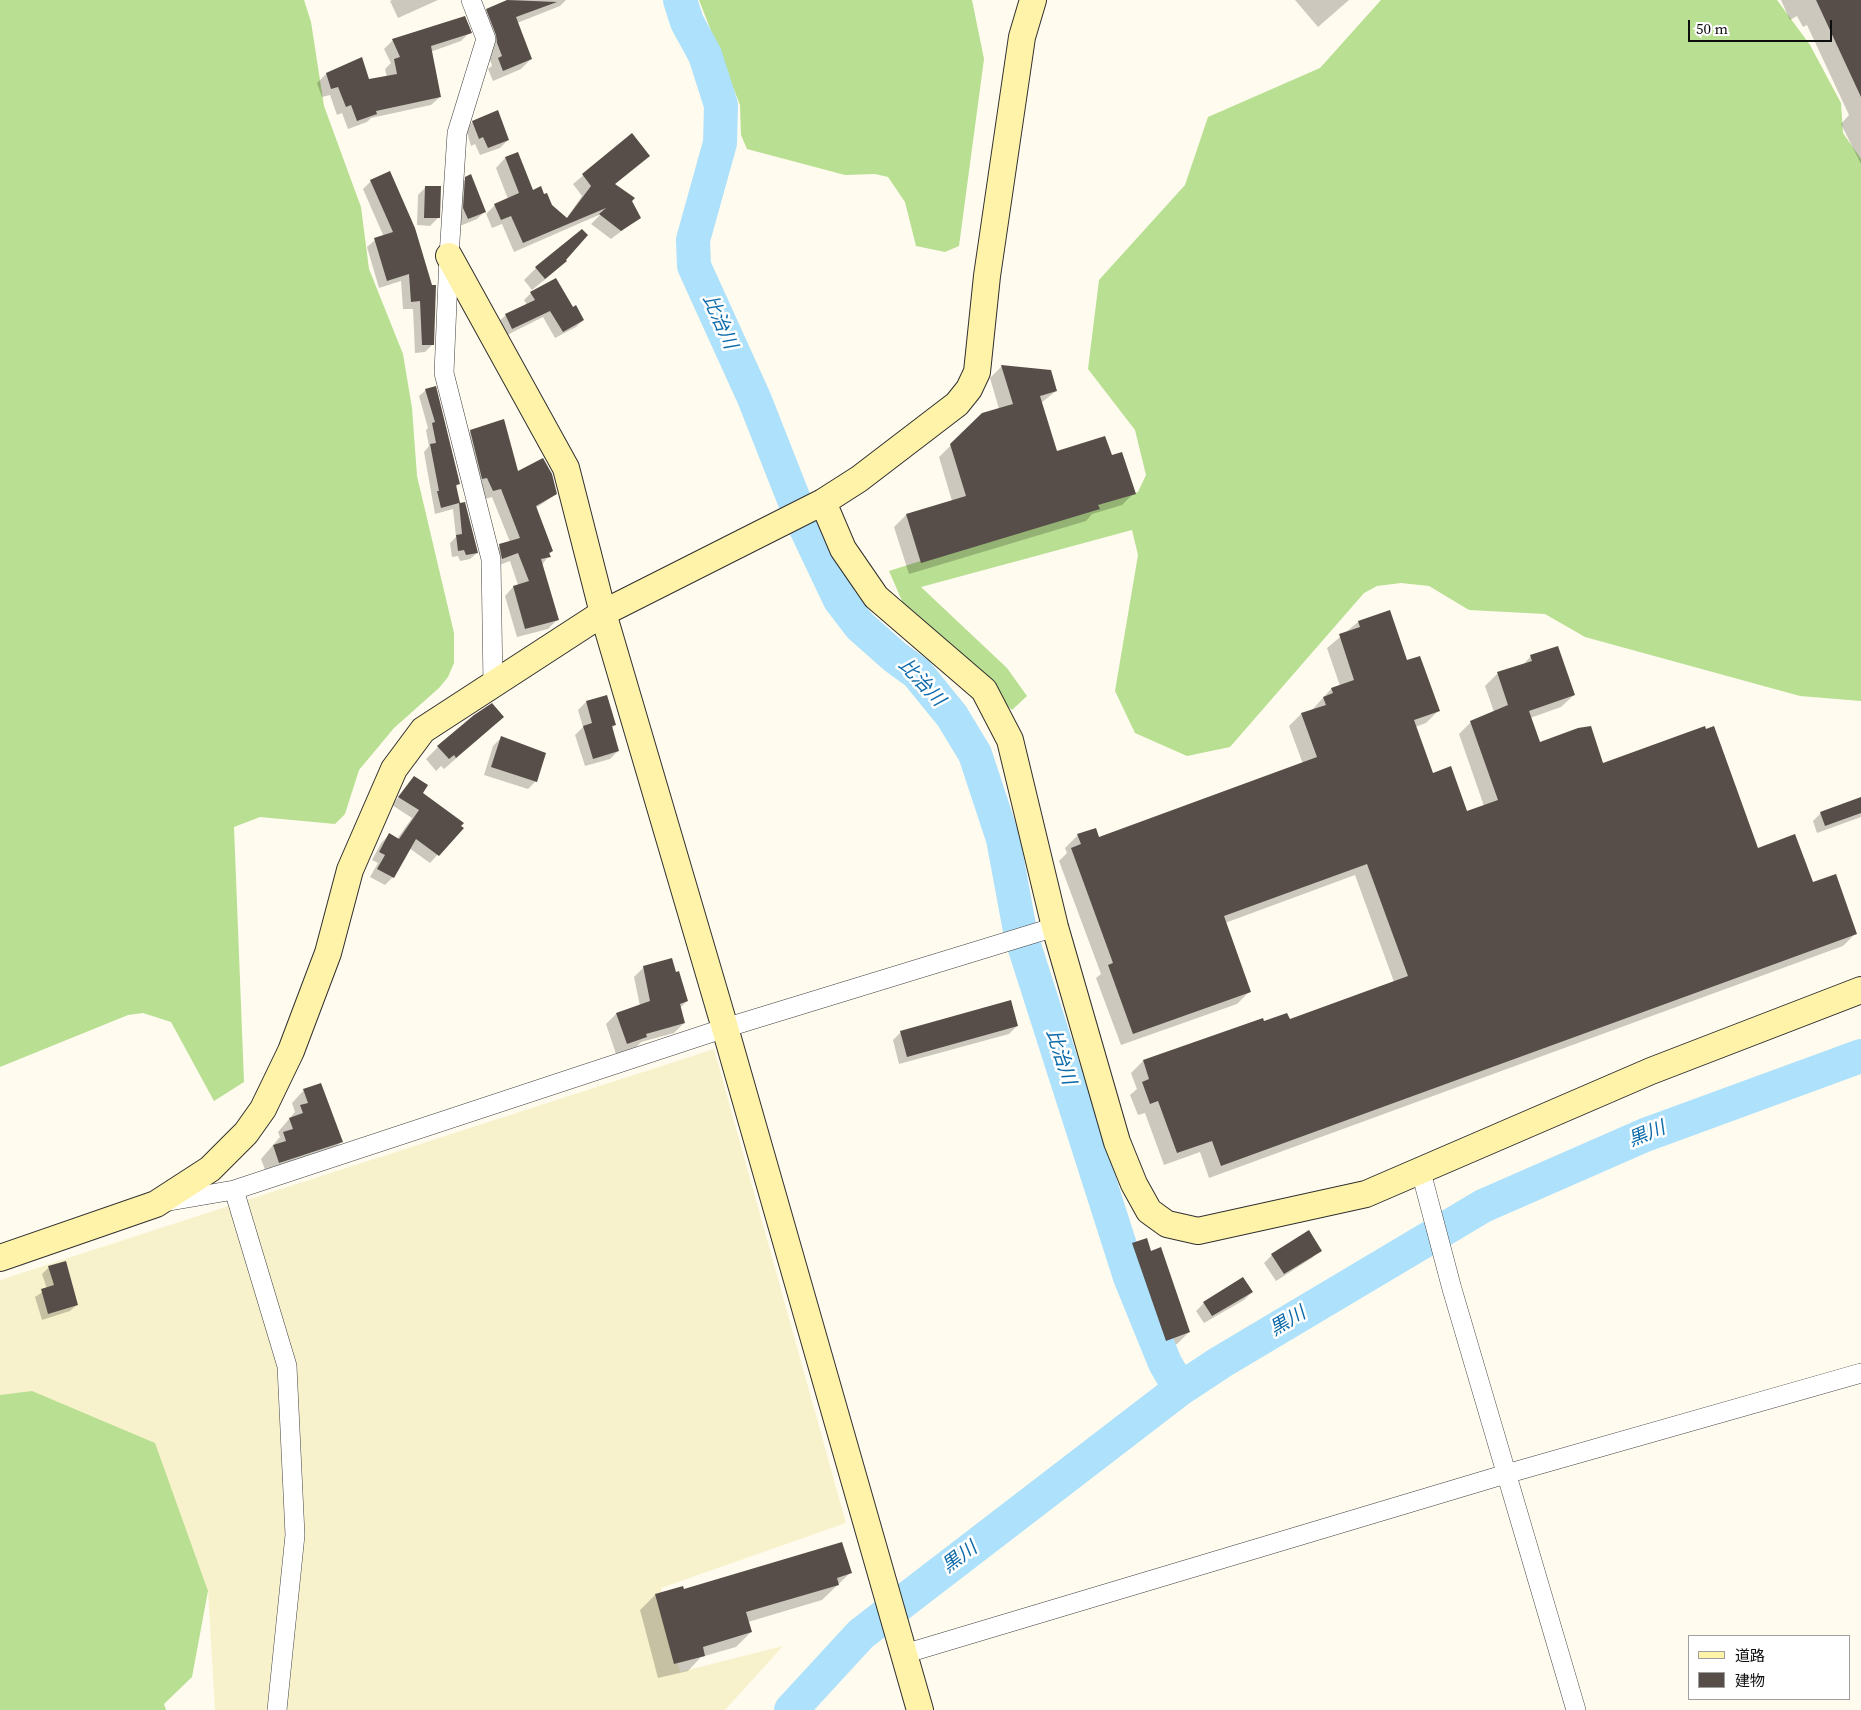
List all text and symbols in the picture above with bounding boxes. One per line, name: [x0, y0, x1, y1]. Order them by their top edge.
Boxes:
scale bar: [1691, 10, 1835, 42]
text: 50 m: [1696, 18, 1728, 39]
water label: 比治川: [697, 291, 741, 353]
water label: 比治川: [893, 654, 949, 712]
water label: 比治川: [1040, 1026, 1080, 1088]
water label: 黒川: [1625, 1117, 1669, 1153]
water label: 黒川: [1266, 1302, 1310, 1342]
water label: 黒川: [938, 1537, 982, 1579]
legend: [1688, 1635, 1851, 1700]
text: 道路: [1735, 1645, 1765, 1666]
text: 建物: [1735, 1670, 1765, 1691]

